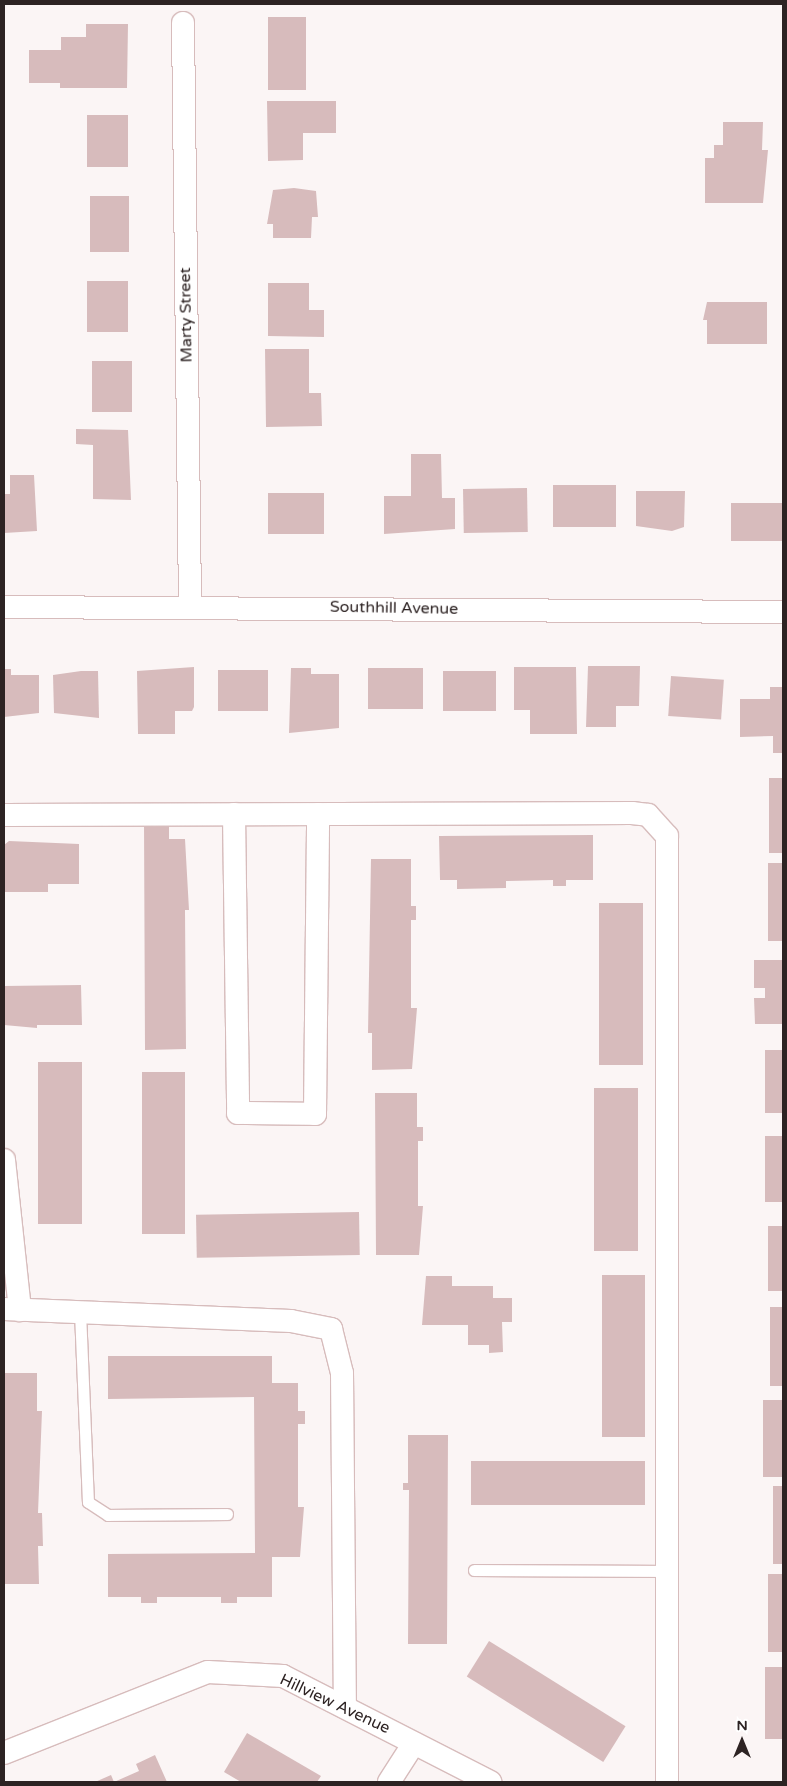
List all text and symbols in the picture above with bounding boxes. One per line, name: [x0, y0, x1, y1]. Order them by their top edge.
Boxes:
street label: Marty Street: [176, 267, 196, 363]
street label: Southhill Avenue: [330, 597, 458, 619]
street label: Hillview Avenue: [277, 1670, 393, 1738]
north arrow: [717, 1716, 767, 1766]
text: N: [736, 1717, 748, 1734]

